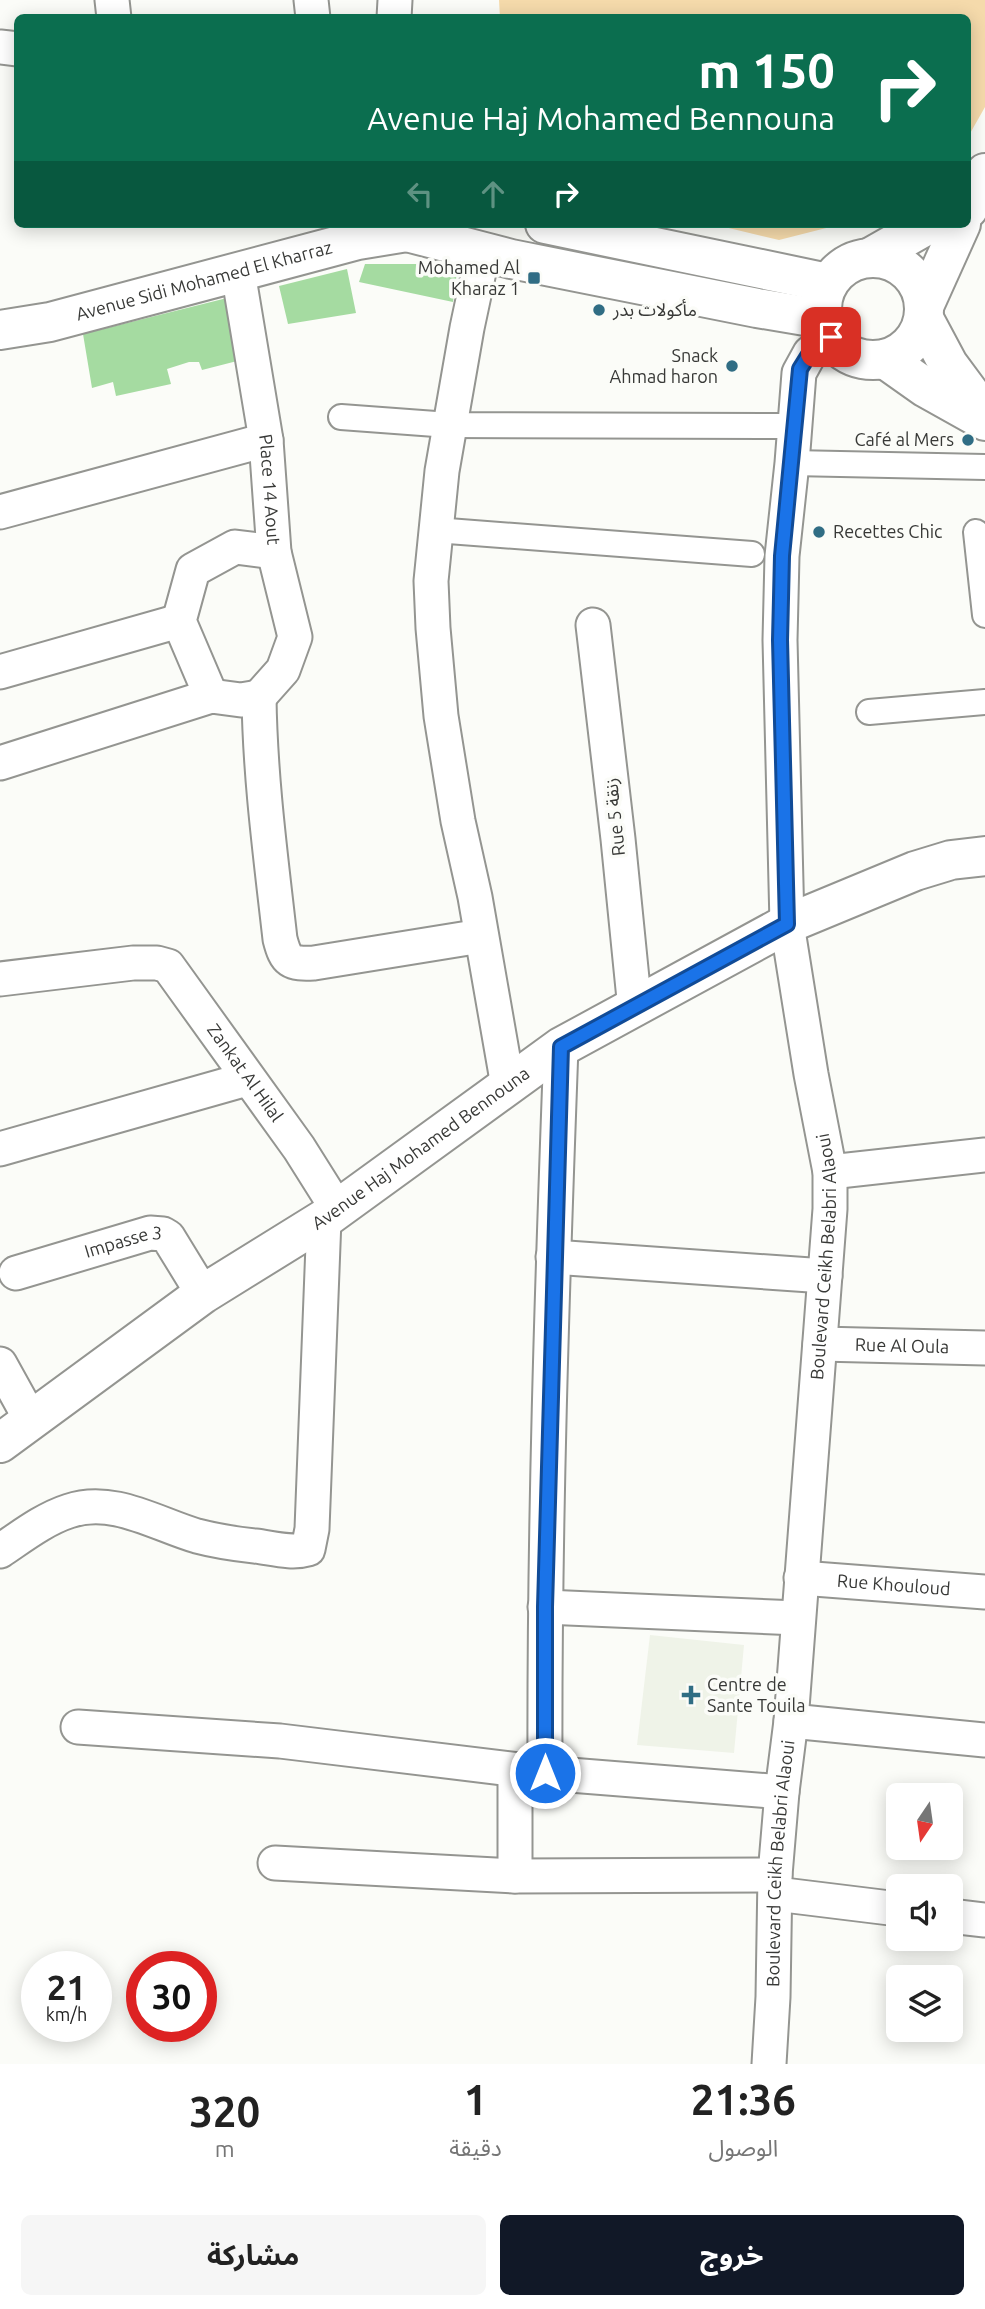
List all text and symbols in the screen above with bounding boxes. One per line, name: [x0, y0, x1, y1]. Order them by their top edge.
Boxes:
text: 150 m: [698, 42, 835, 97]
icon: right: [859, 42, 950, 133]
text: Avenue Haj Mohamed Bennouna: [367, 100, 835, 136]
icon: left: [401, 175, 439, 213]
icon: ahead: [474, 175, 512, 213]
icon: right: [547, 175, 585, 213]
street label: Avenue Sidi Mohamed El Kharraz: [74, 236, 334, 324]
place label: Mohamed Al Kharaz 1: [418, 257, 520, 298]
marker: Mohamed Al Kharaz 1: [526, 270, 542, 286]
place label: مأكولات بدر: [612, 299, 697, 321]
marker: مأكولات بدر: [591, 302, 607, 318]
pin: [801, 307, 861, 367]
icon: arrive: [812, 318, 850, 356]
place label: Snack Ahmad haron: [609, 345, 718, 386]
marker: Snack Ahmad haron: [724, 358, 740, 374]
place label: Café al Mers: [854, 429, 954, 449]
street label: Place 14 Aout: [256, 432, 284, 546]
marker: Café al Mers: [960, 432, 976, 448]
place label: Recettes Chic: [833, 521, 942, 541]
marker: Recettes Chic: [811, 524, 827, 540]
street label: Rue 5 زنقة: [600, 777, 630, 857]
street label: Zankat Al Hilal: [204, 1020, 288, 1125]
street label: Avenue Haj Mohamed Bennouna: [308, 1062, 533, 1233]
street label: Boulevard Ceikh Belabri Alaoui: [806, 1132, 839, 1380]
street label: Impasse 3: [82, 1222, 163, 1261]
street label: Rue Al Oula: [855, 1334, 949, 1356]
street label: Rue Khouloud: [836, 1570, 951, 1598]
place label: Centre de Sante Touila: [707, 1674, 805, 1715]
marker: Centre de Sante Touila: [681, 1685, 701, 1705]
position arrow: [508, 1736, 582, 1810]
street label: Boulevard Ceikh Belabri Alaoui: [762, 1739, 798, 1987]
north arrow: [886, 1783, 962, 1860]
map controls: [886, 1783, 963, 2042]
button: sound: [886, 1874, 963, 1951]
speed limit sign: 30: [126, 1951, 217, 2042]
button: layers: [886, 1965, 963, 2042]
text: 21: [47, 1967, 86, 2007]
text: km/h: [46, 2004, 87, 2024]
text: 1: [464, 2076, 487, 2123]
text: 21:36: [691, 2076, 796, 2123]
text: 320: [189, 2088, 260, 2135]
text: دقيقة: [449, 2135, 502, 2160]
text: الوصول: [708, 2135, 778, 2160]
text: m: [215, 2136, 235, 2161]
button: مشاركة: [21, 2215, 486, 2295]
button: خروج: [500, 2215, 964, 2295]

